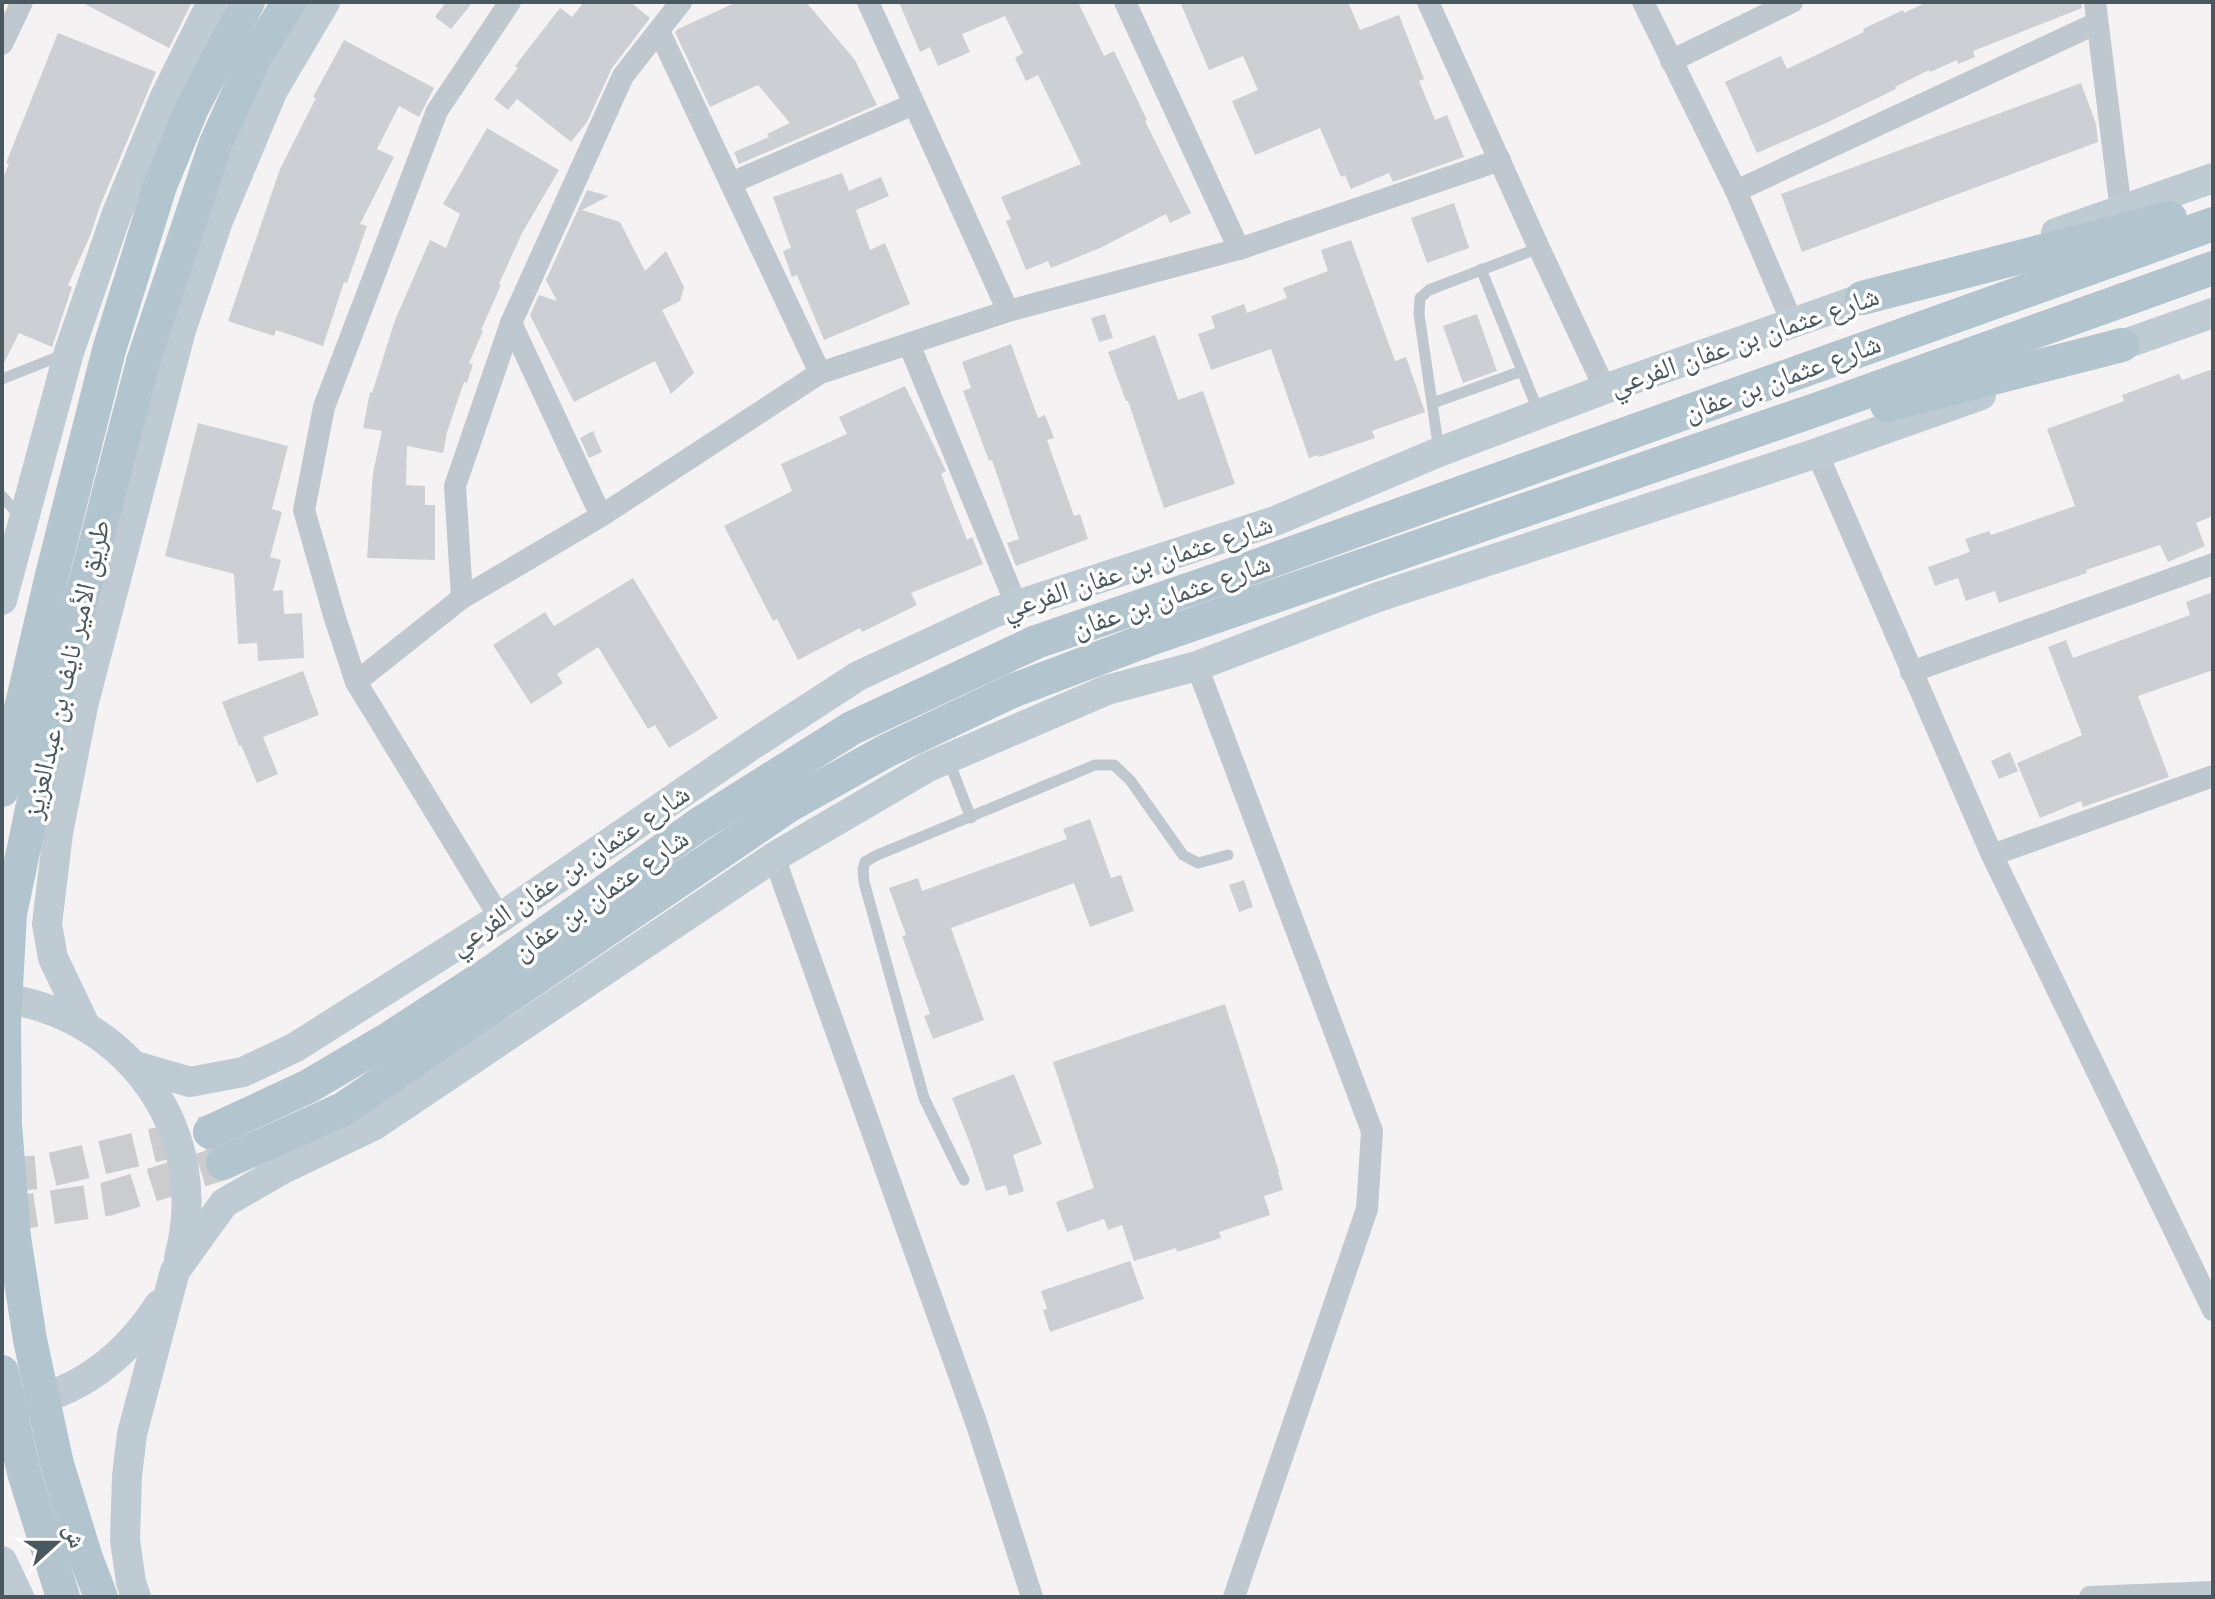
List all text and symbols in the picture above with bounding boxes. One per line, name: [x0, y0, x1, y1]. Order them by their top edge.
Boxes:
street label: شارع عثمان بن عفان الفرعي: [1605, 278, 1883, 402]
street label: شارع عثمان بن عفان: [1679, 326, 1885, 428]
street label: شارع عثمان بن عفان الفرعي: [997, 506, 1277, 626]
street label: طريق الأمير نايف بن عبدالعزيز: [16, 516, 118, 823]
street label: شارع عثمان بن عفان: [1068, 545, 1274, 645]
street label: شارع عثمان بن عفان الفرعي: [442, 776, 696, 962]
street label: شارع عثمان بن عفان: [505, 821, 695, 967]
north arrow: [16, 1503, 96, 1583]
text: ش: [57, 1520, 91, 1552]

